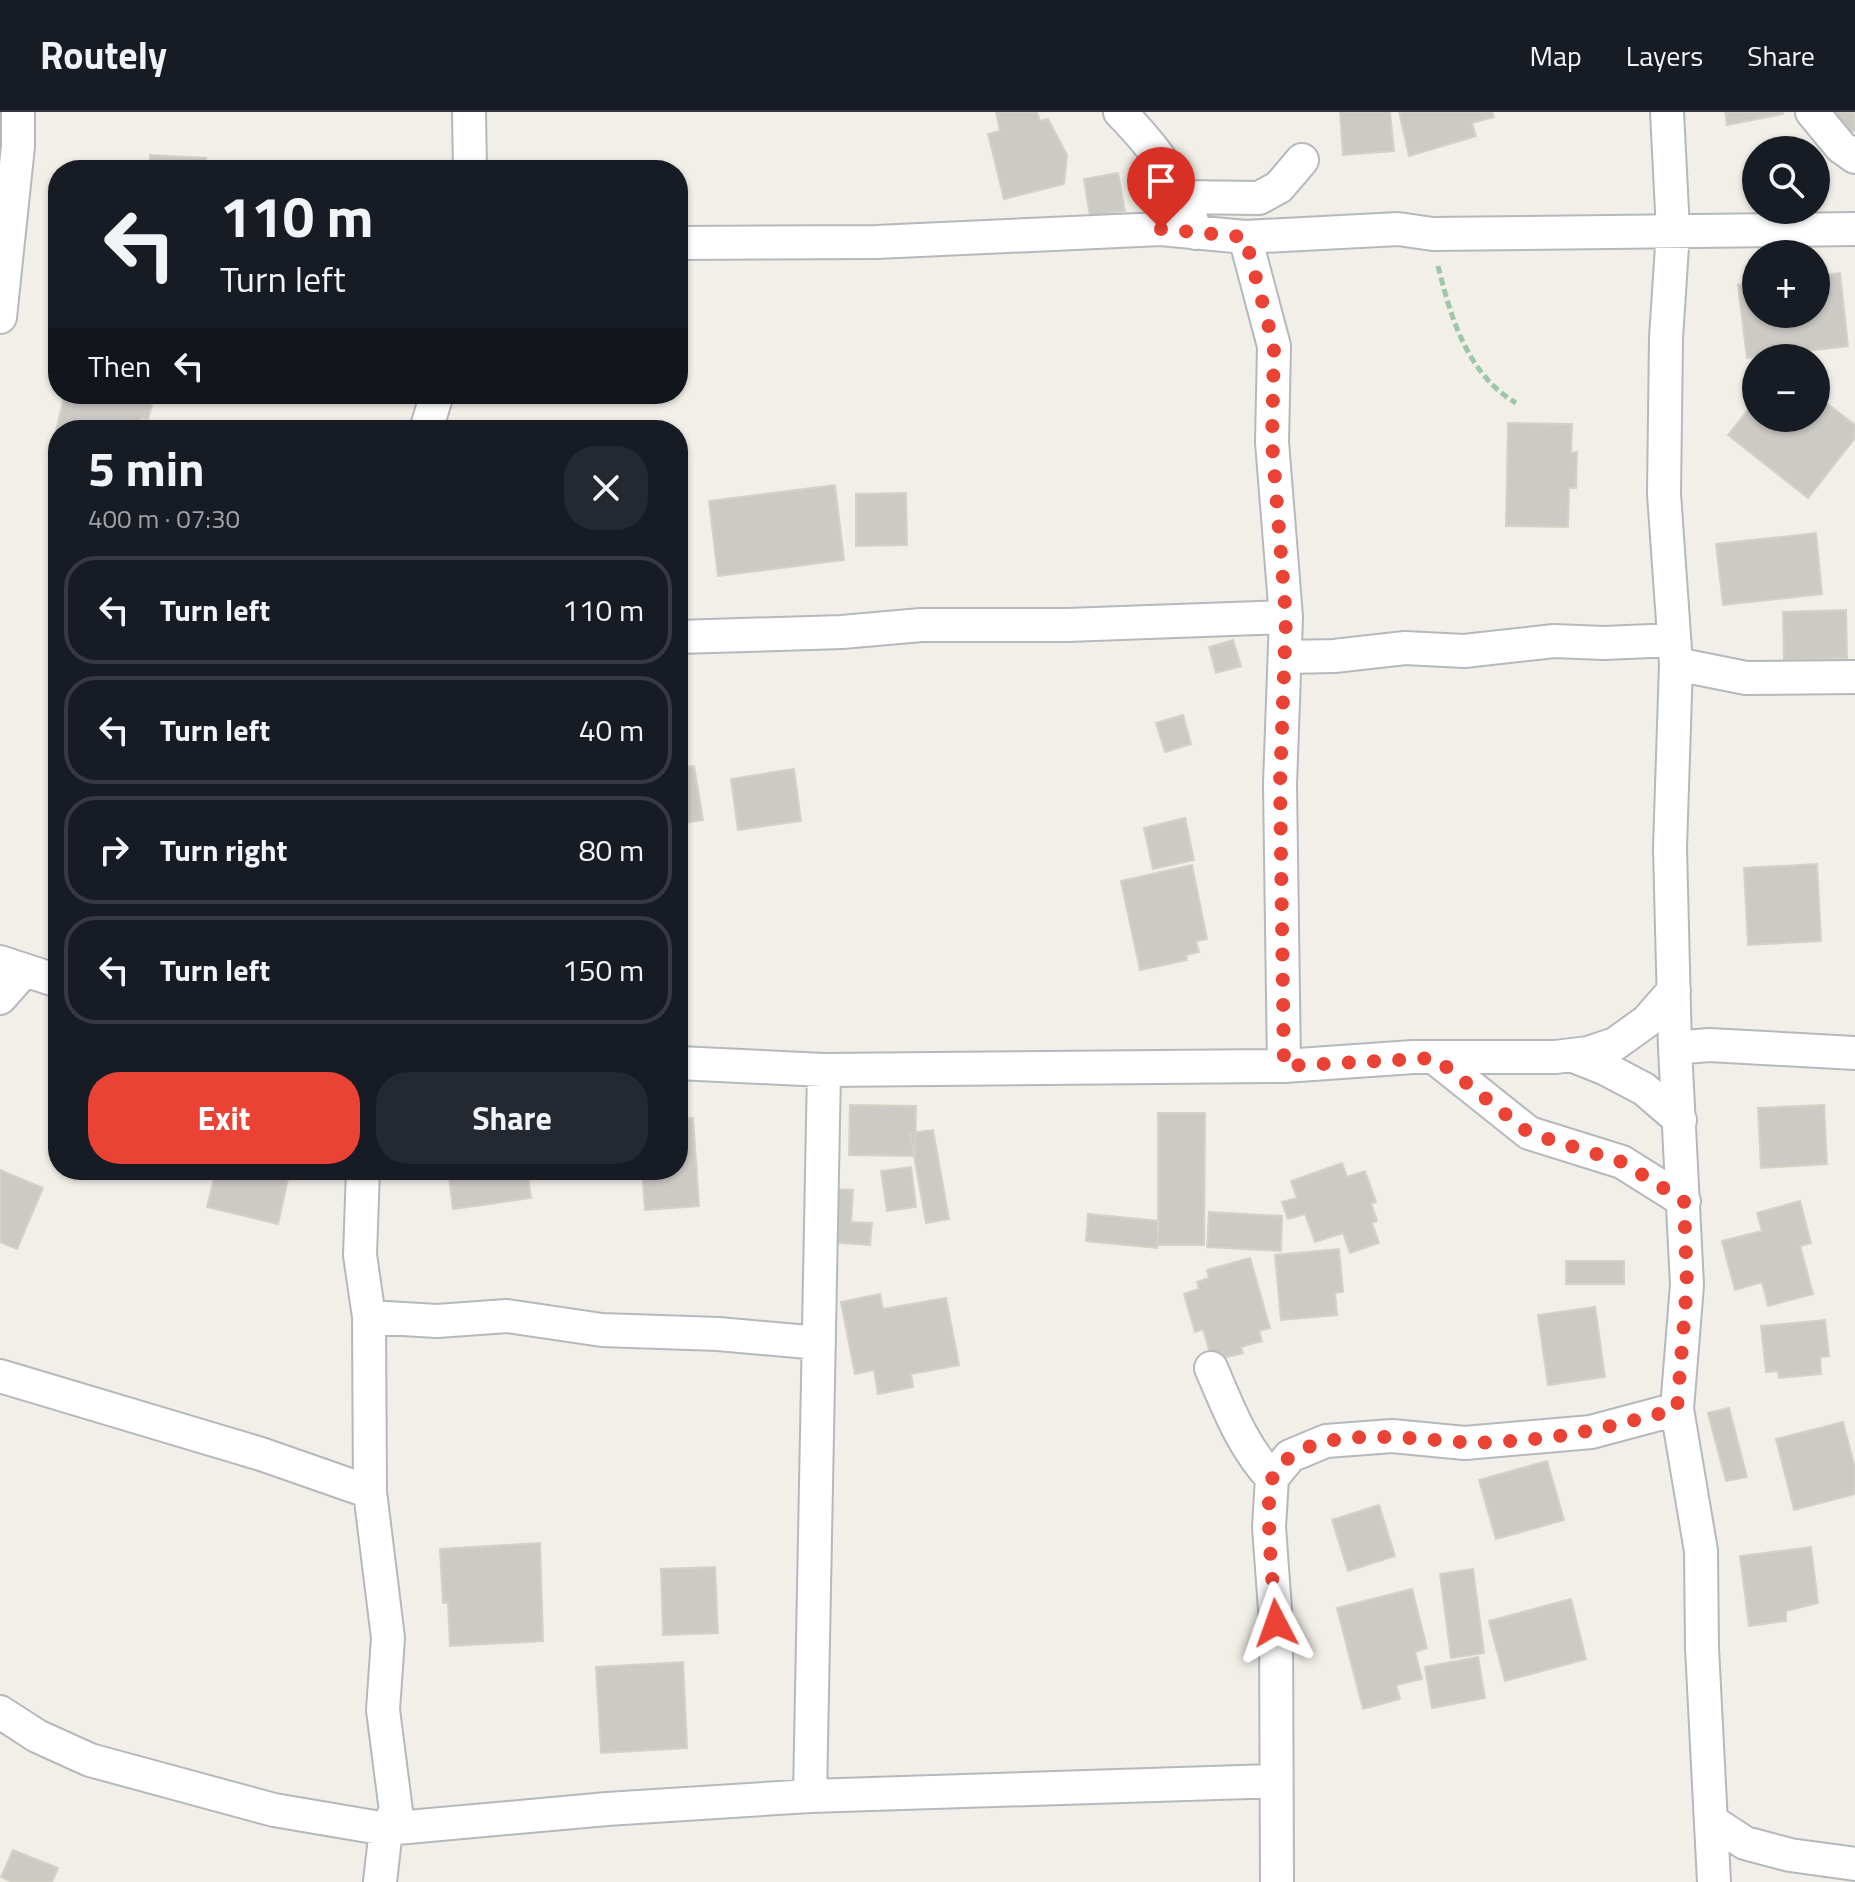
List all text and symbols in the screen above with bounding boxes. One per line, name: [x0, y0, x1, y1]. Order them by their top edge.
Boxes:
text: Routely: [40, 26, 167, 84]
text: Map: [1529, 34, 1582, 77]
text: Layers: [1626, 34, 1703, 77]
text: Share: [1747, 34, 1815, 77]
map controls: [1742, 136, 1830, 432]
button: search: [1742, 136, 1830, 224]
pin: [1127, 147, 1195, 229]
icon: arrive: [1139, 159, 1183, 203]
text: 110 m: [220, 174, 373, 259]
icon: left: [88, 192, 192, 296]
button: +: [1742, 240, 1830, 328]
text: Turn left: [220, 251, 346, 306]
text: Then: [88, 343, 151, 389]
icon: left: [167, 344, 211, 388]
button: −: [1742, 344, 1830, 432]
text: 5 min: [88, 432, 205, 505]
button: close: [564, 446, 648, 530]
text: 400 m · 07:30: [88, 499, 240, 538]
text: Turn left: [160, 587, 270, 633]
text: 110 m: [562, 587, 644, 633]
icon: left: [92, 588, 136, 632]
text: Turn left: [160, 707, 270, 753]
text: 40 m: [579, 707, 644, 753]
icon: left: [92, 708, 136, 752]
text: Turn right: [160, 827, 288, 873]
text: 80 m: [579, 827, 644, 873]
icon: right: [92, 828, 136, 872]
text: Turn left: [160, 947, 270, 993]
text: 150 m: [562, 947, 644, 993]
icon: left: [92, 948, 136, 992]
button: Exit: [88, 1072, 360, 1164]
button: Share: [376, 1072, 648, 1164]
position arrow: [1234, 1581, 1318, 1665]

